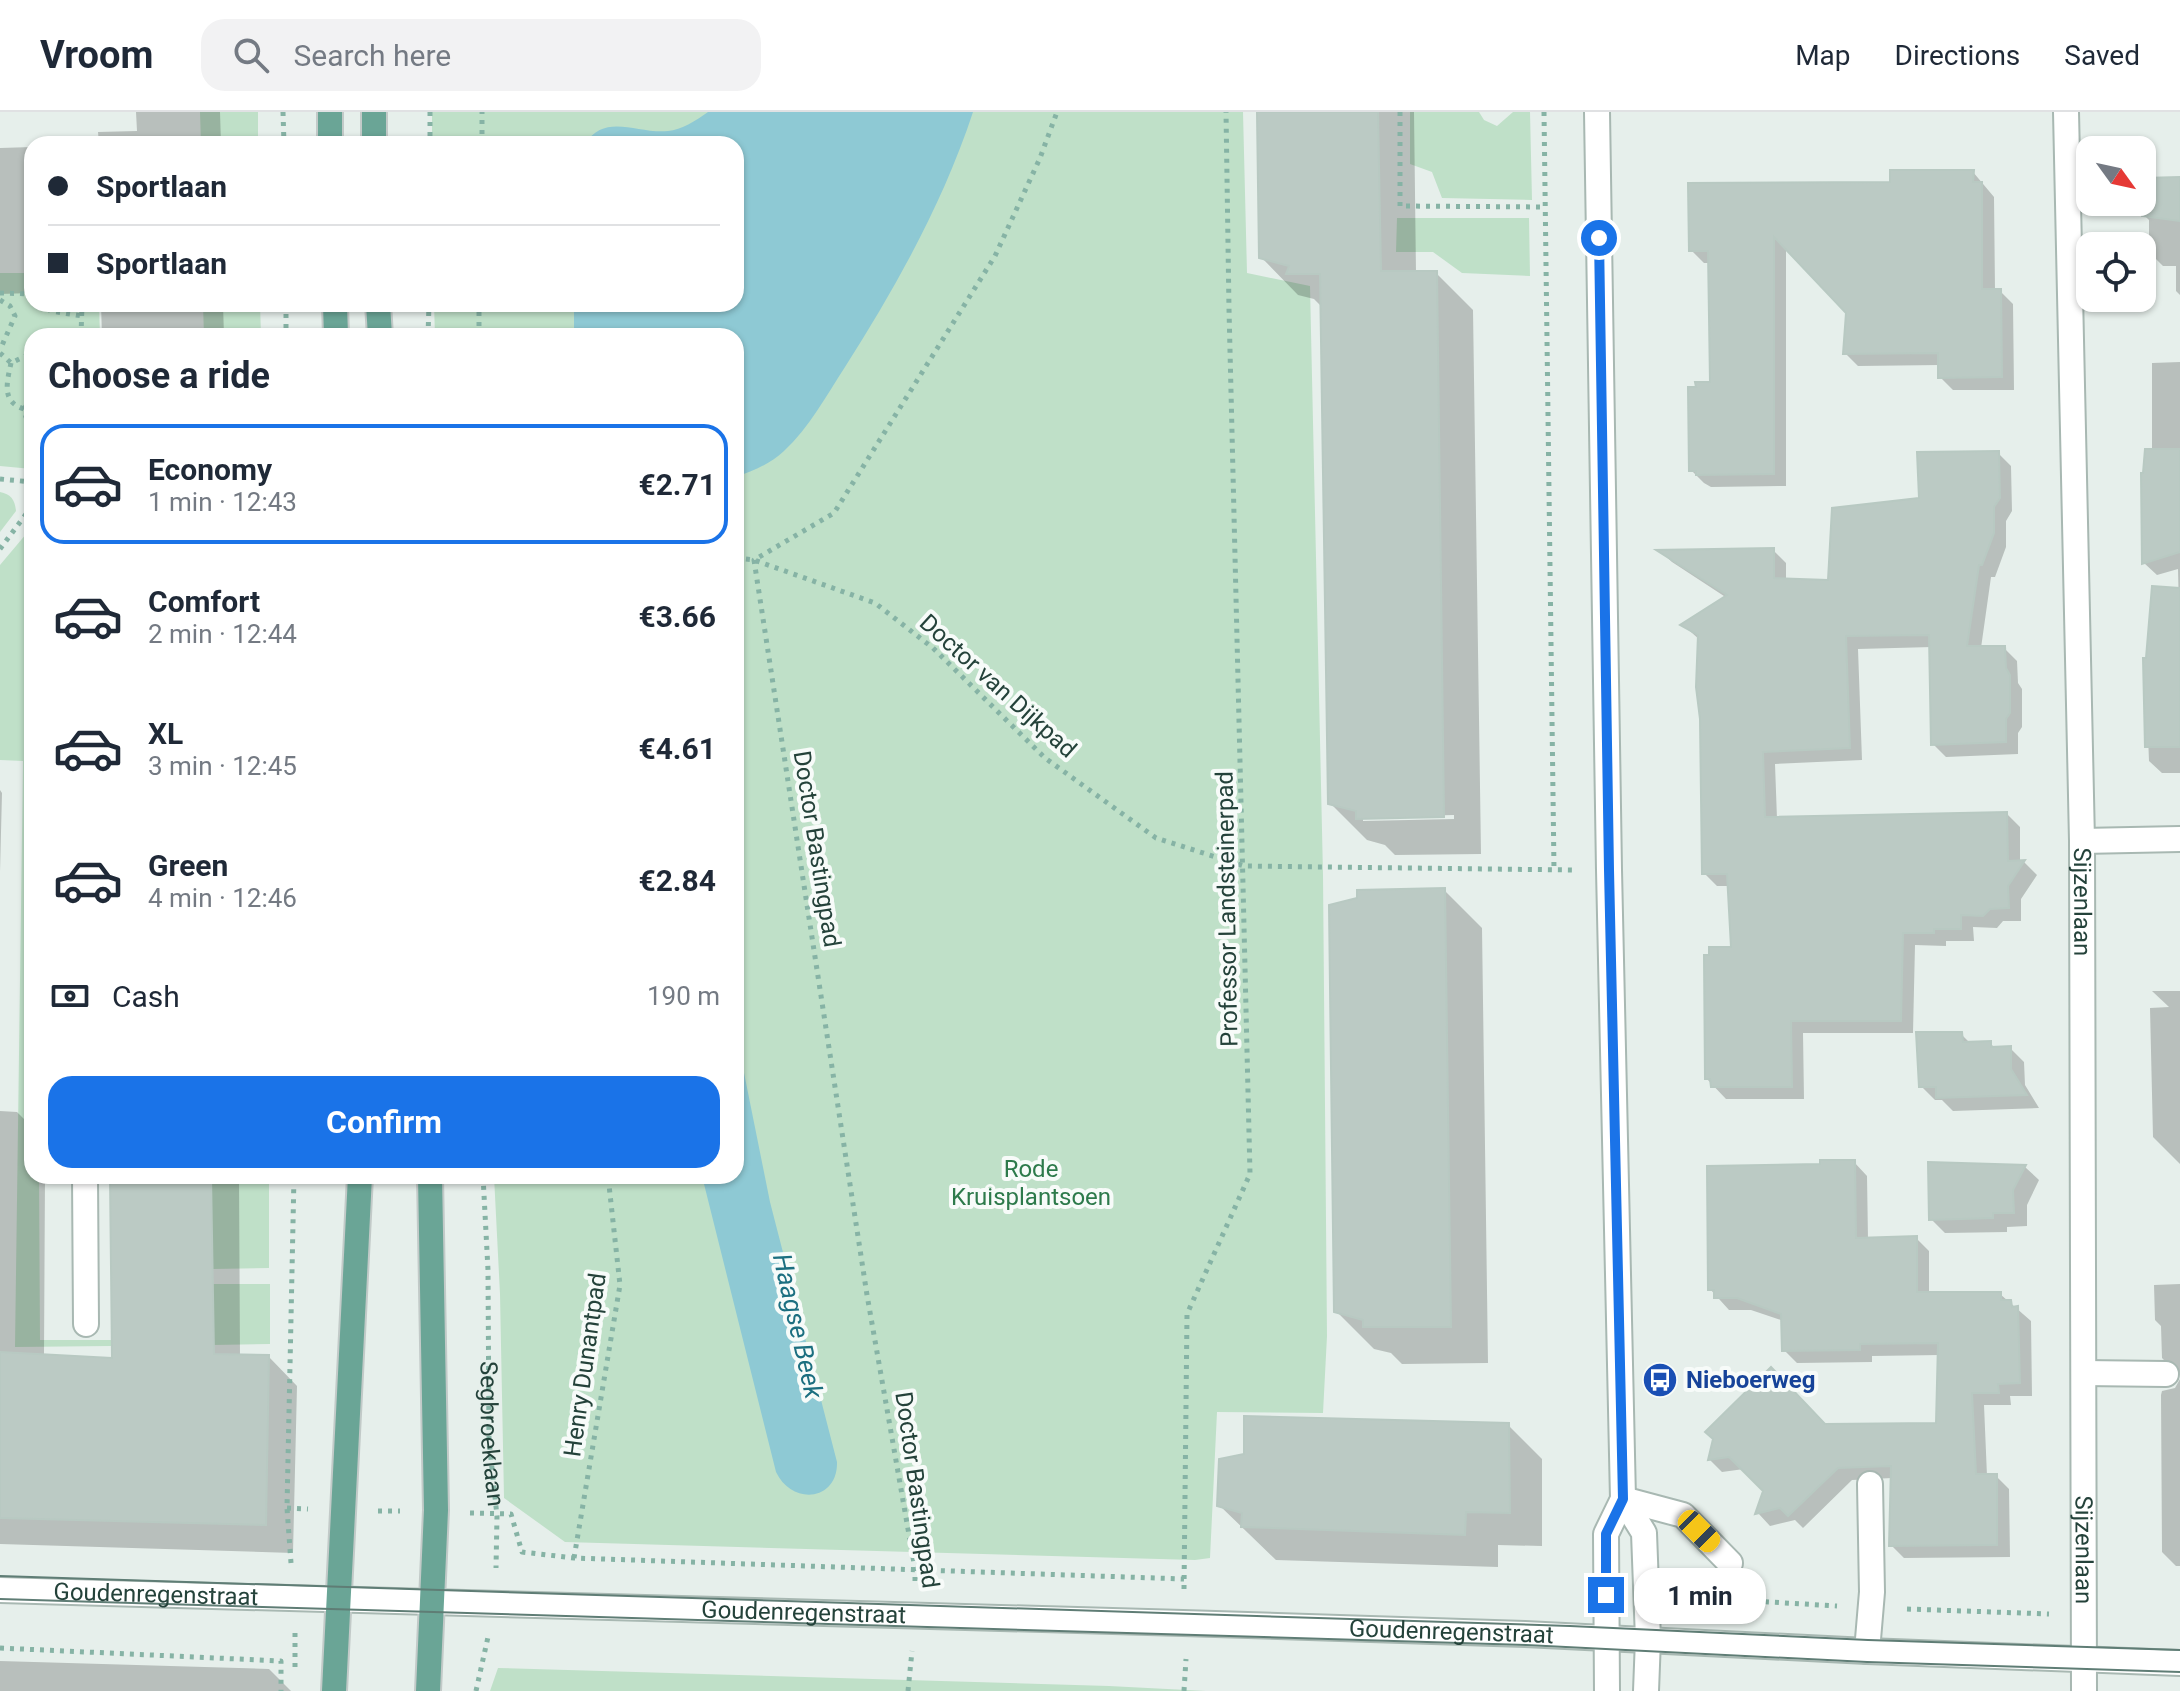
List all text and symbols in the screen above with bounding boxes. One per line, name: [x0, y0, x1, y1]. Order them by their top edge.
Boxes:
search box: [201, 19, 761, 91]
text: Vroom: [40, 33, 153, 77]
icon: search: [229, 33, 273, 77]
text: Search here: [293, 38, 451, 73]
text: Map: [1795, 39, 1851, 72]
text: Directions: [1895, 39, 2020, 72]
text: Saved: [2064, 39, 2140, 72]
north arrow: [2076, 136, 2156, 216]
map controls: [2076, 136, 2156, 312]
text: Sportlaan: [96, 169, 227, 204]
route start: [1581, 220, 1617, 256]
button: locate: [2076, 232, 2156, 312]
text: Sportlaan: [96, 246, 227, 281]
text: Choose a ride: [48, 355, 270, 397]
icon: car: [52, 448, 124, 520]
text: Economy: [148, 452, 272, 487]
text: €2.71: [638, 467, 716, 502]
text: 1 min · 12:43: [148, 487, 297, 517]
icon: car: [52, 580, 124, 652]
text: Comfort: [148, 584, 260, 619]
text: €3.66: [638, 599, 716, 634]
street label: Doctor van Dijkpad: [914, 608, 1082, 764]
text: 2 min · 12:44: [148, 619, 297, 649]
icon: car: [52, 712, 124, 784]
text: XL: [148, 716, 183, 751]
text: €4.61: [638, 731, 716, 766]
street label: Doctor Bastingpad: [788, 749, 846, 949]
text: 3 min · 12:45: [148, 751, 297, 781]
street label: Professor Landsteinerpad: [1211, 771, 1243, 1047]
icon: car: [52, 844, 124, 916]
street label: Sijzenlaan: [2068, 847, 2096, 956]
text: Green: [148, 848, 228, 883]
text: €2.84: [638, 863, 716, 898]
text: 4 min · 12:46: [148, 883, 297, 913]
icon: cash: [48, 974, 92, 1018]
text: Cash: [112, 979, 180, 1014]
text: 190 m: [647, 981, 720, 1011]
button: Confirm: [48, 1076, 720, 1168]
park label: Rode Kruisplantsoen: [951, 1155, 1111, 1211]
water label: Haagse Beek: [767, 1251, 829, 1402]
street label: Henry Dunantpad: [558, 1271, 612, 1459]
street label: Segbroeklaan: [475, 1361, 510, 1508]
bus stop icon: Nieboerweg: [1641, 1361, 1679, 1399]
place label: Nieboerweg: [1686, 1366, 1816, 1394]
street label: Doctor Bastingpad: [889, 1390, 945, 1590]
street label: Sijzenlaan: [2070, 1495, 2098, 1604]
car: [1674, 1506, 1724, 1556]
callout: 1 min: [1634, 1567, 1766, 1623]
street label: Goudenregenstraat: [53, 1577, 259, 1611]
route end: [1588, 1577, 1624, 1613]
text: 1 min: [1667, 1581, 1733, 1611]
street label: Goudenregenstraat: [701, 1596, 907, 1629]
street label: Goudenregenstraat: [1349, 1614, 1555, 1649]

